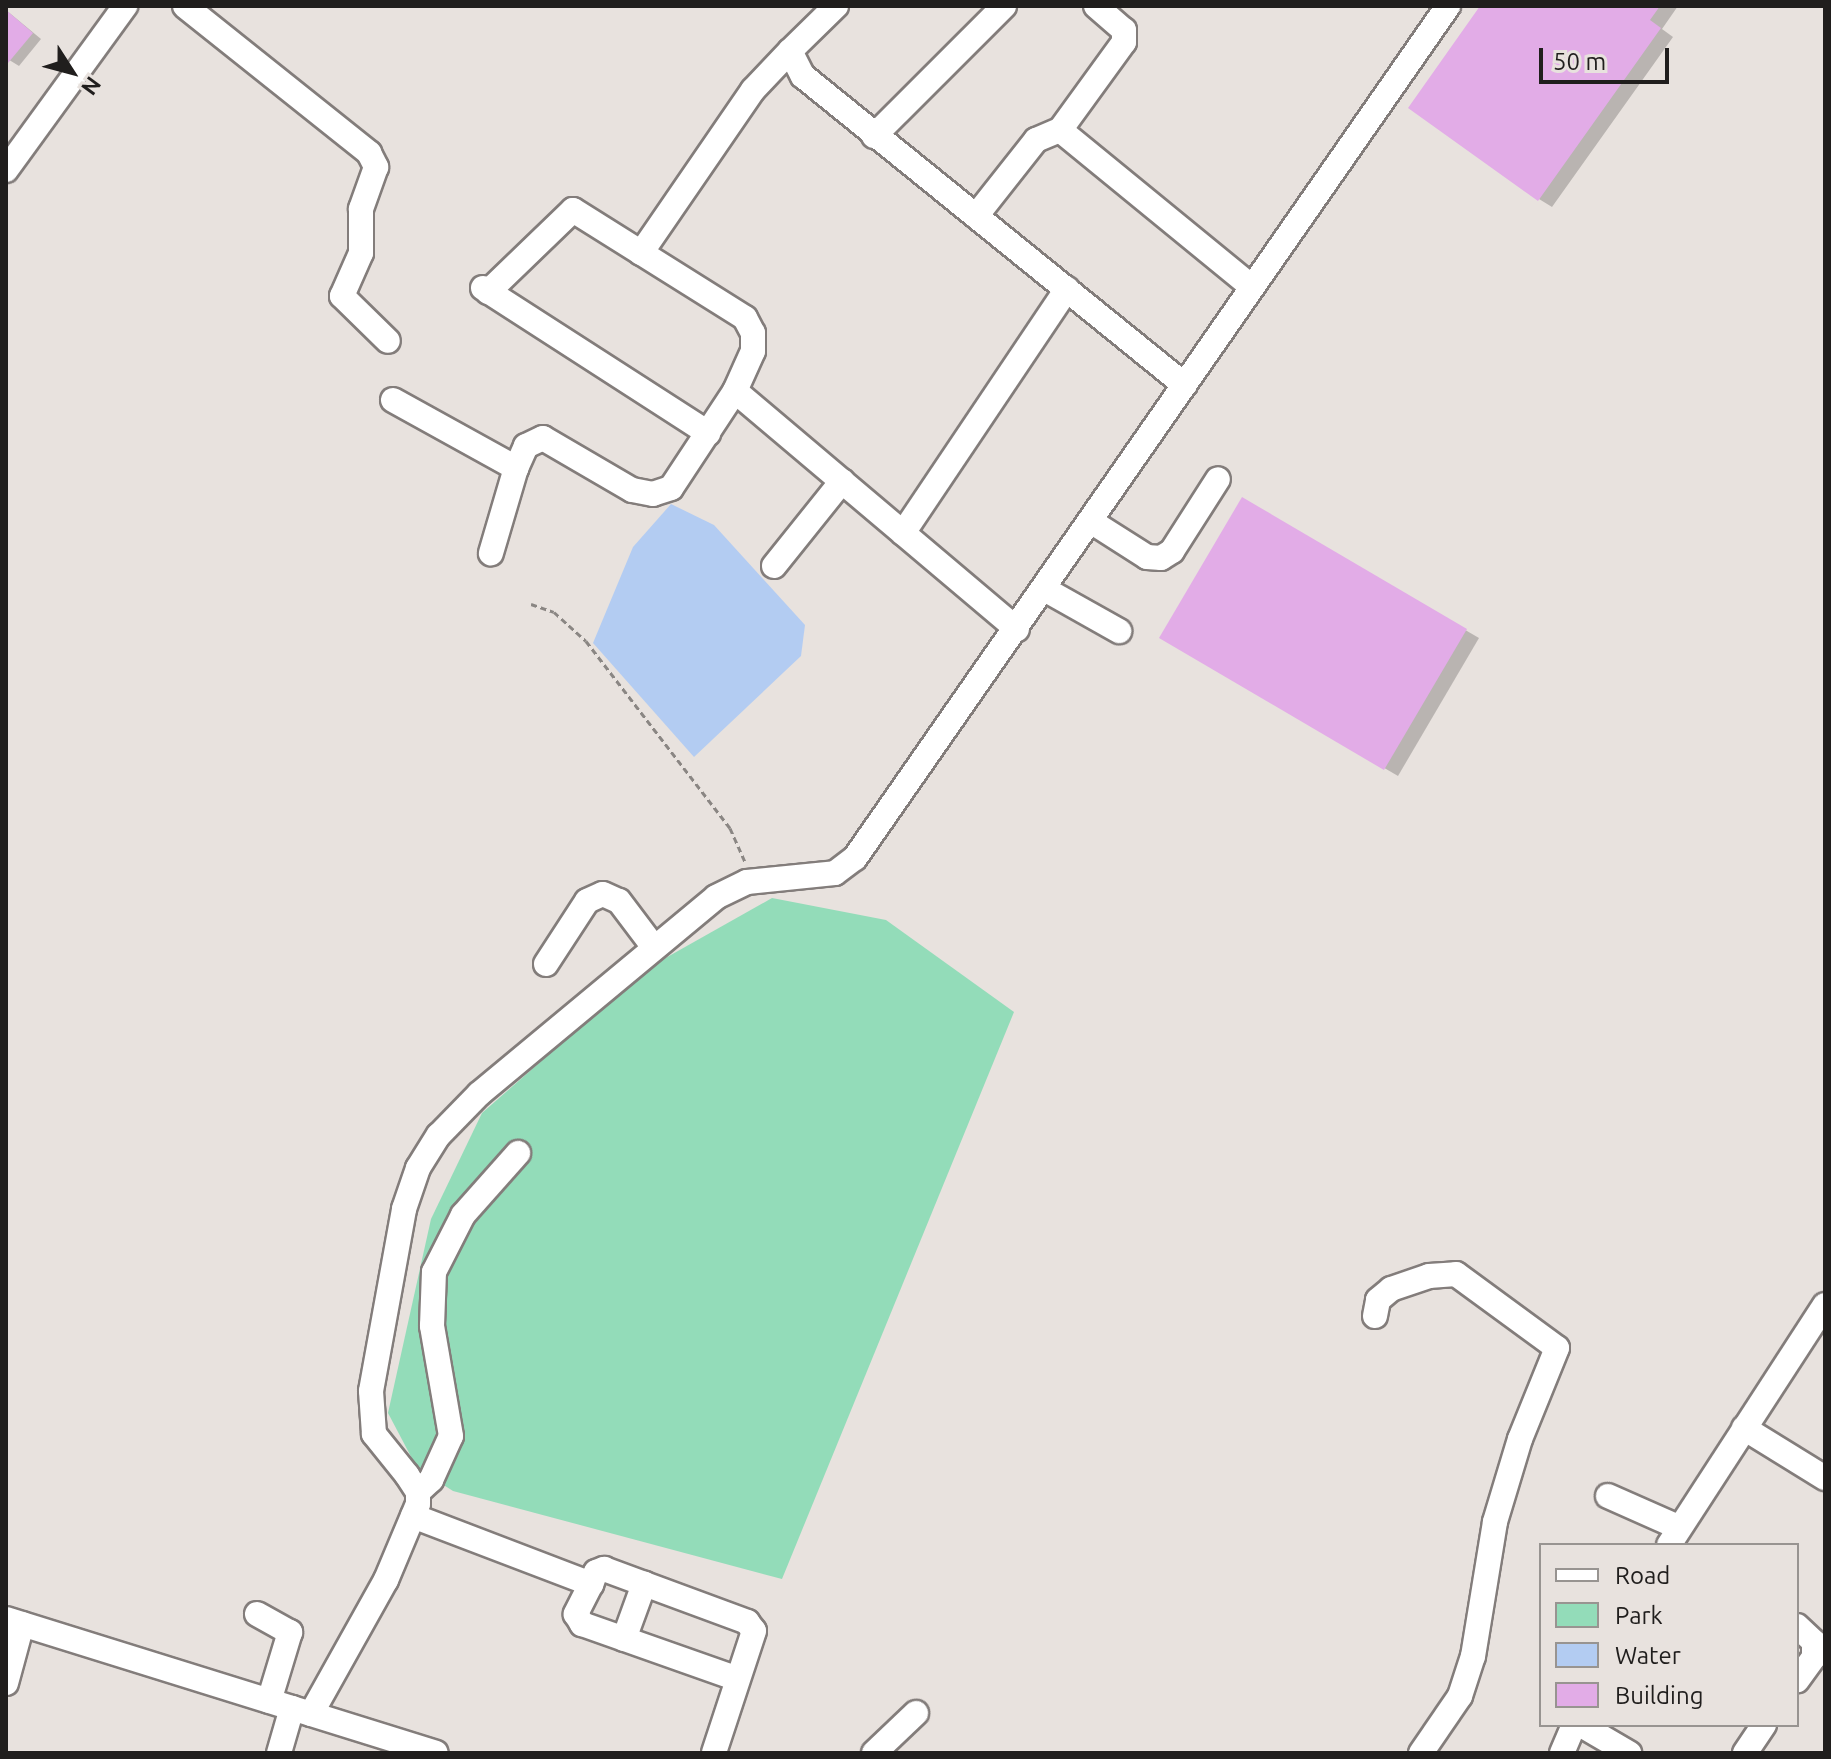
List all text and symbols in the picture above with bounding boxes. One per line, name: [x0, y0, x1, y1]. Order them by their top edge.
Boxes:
north arrow: [32, 32, 112, 112]
scale bar: [1543, 32, 1673, 82]
text: 50 m: [1553, 48, 1606, 75]
text: N: [77, 72, 107, 100]
legend: [1539, 1543, 1799, 1727]
text: Road: [1615, 1562, 1670, 1589]
text: Park: [1615, 1602, 1663, 1629]
text: Water: [1615, 1642, 1681, 1669]
text: Building: [1615, 1682, 1703, 1709]

